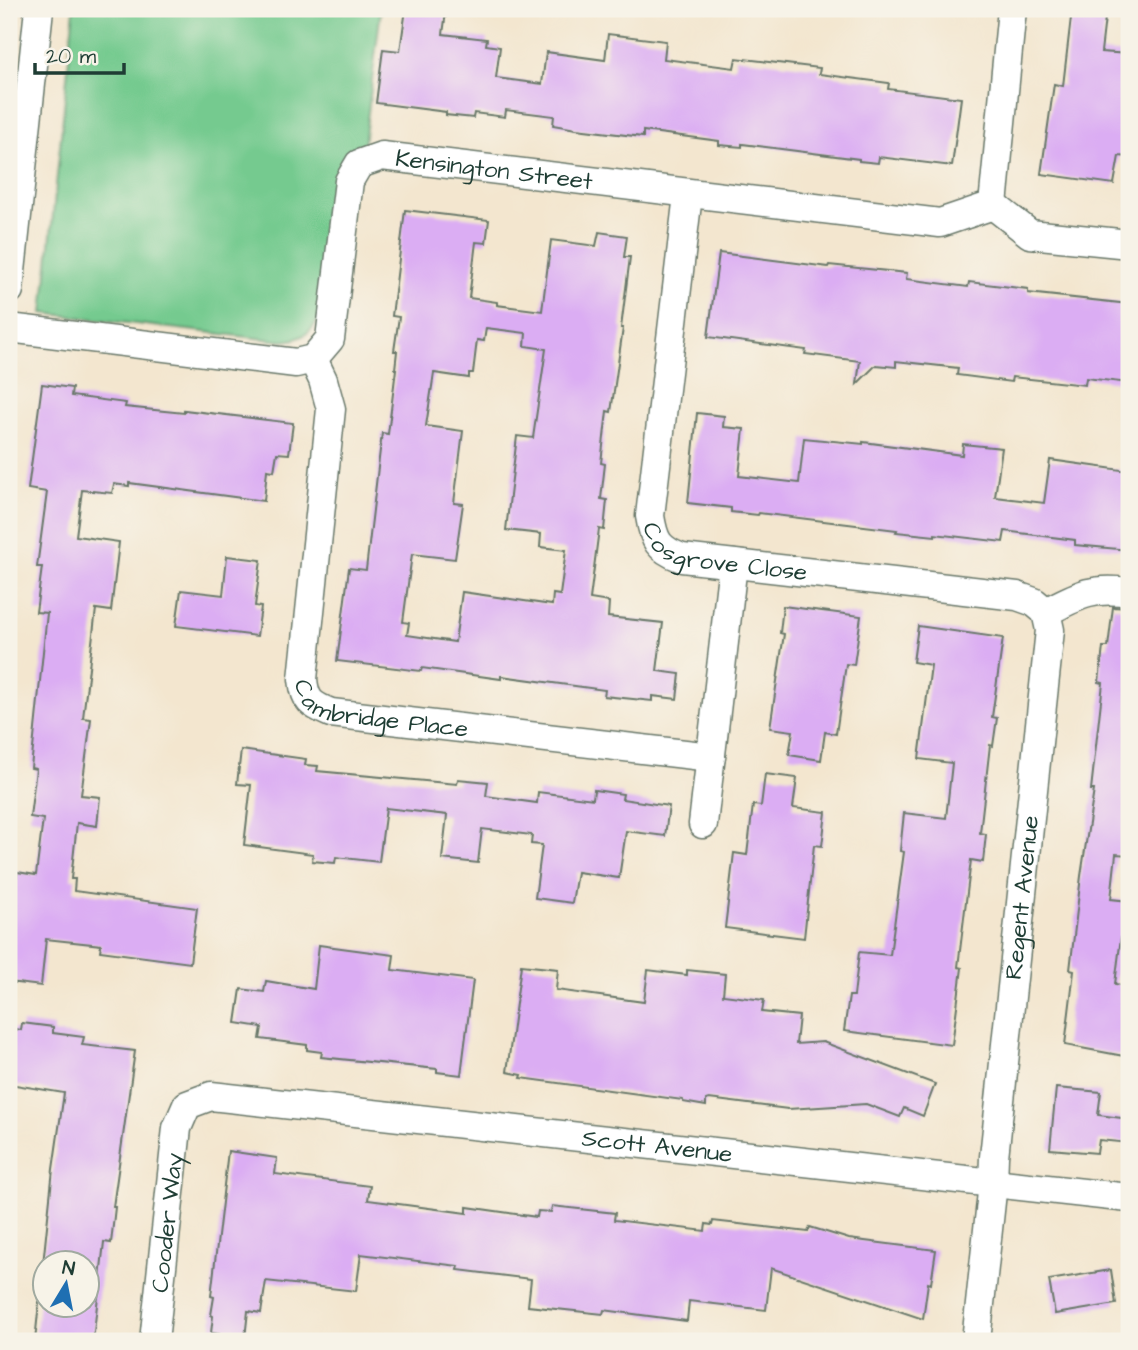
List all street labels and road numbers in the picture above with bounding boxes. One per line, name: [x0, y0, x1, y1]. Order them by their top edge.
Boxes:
street label: Kensington Street: [393, 142, 595, 199]
street label: Cosgrove Close: [633, 518, 809, 590]
street label: Cambridge Place: [285, 677, 470, 747]
street label: Regent Avenue: [997, 814, 1048, 981]
street label: Scott Avenue: [580, 1121, 734, 1172]
street label: Cooder Way: [143, 1151, 193, 1294]

